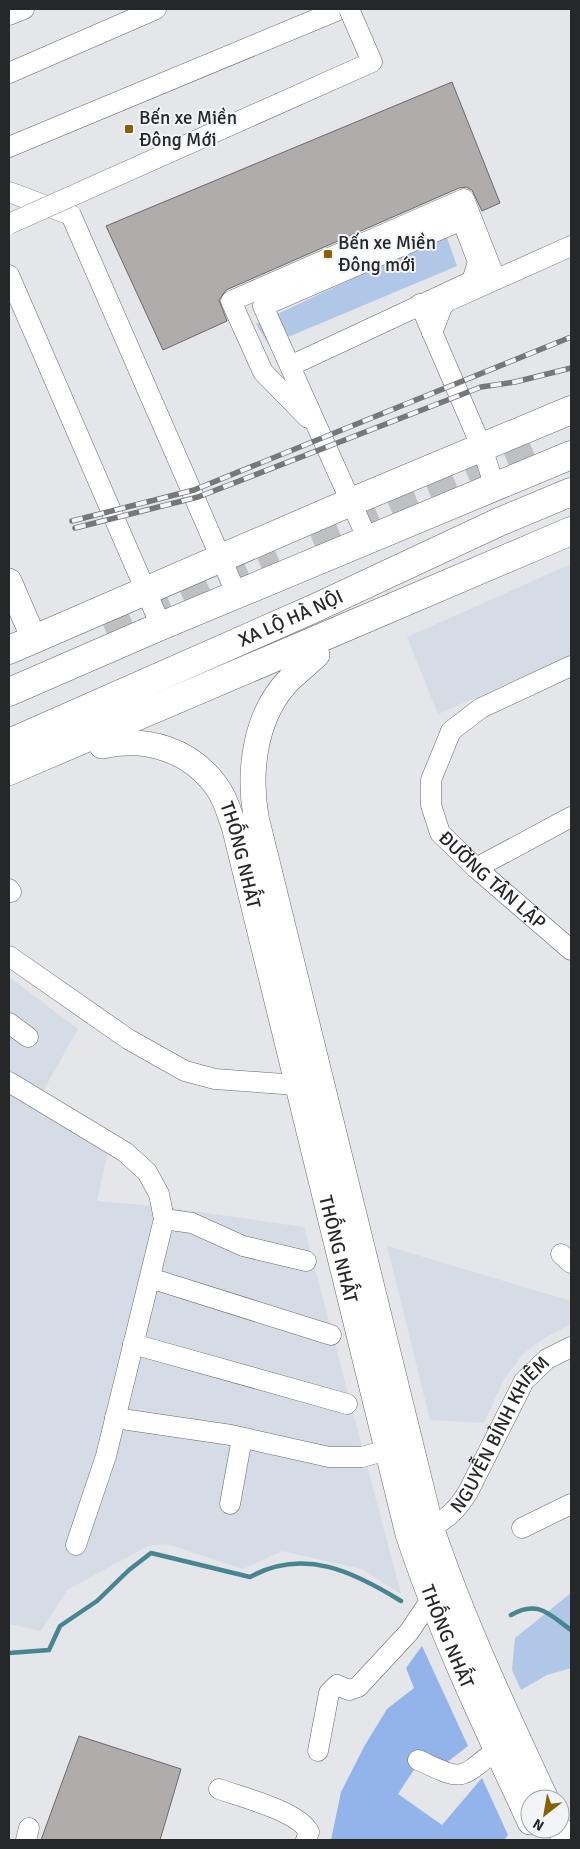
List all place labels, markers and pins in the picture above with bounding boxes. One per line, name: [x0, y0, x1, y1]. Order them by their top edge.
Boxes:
place label: Bến xe Miền Đông Mới: [139, 106, 237, 152]
marker: Bến xe Miền Đông Mới: [123, 123, 135, 135]
place label: Bến xe Miền Đông mới: [338, 231, 436, 277]
marker: Bến xe Miền Đông mới: [322, 248, 334, 260]

